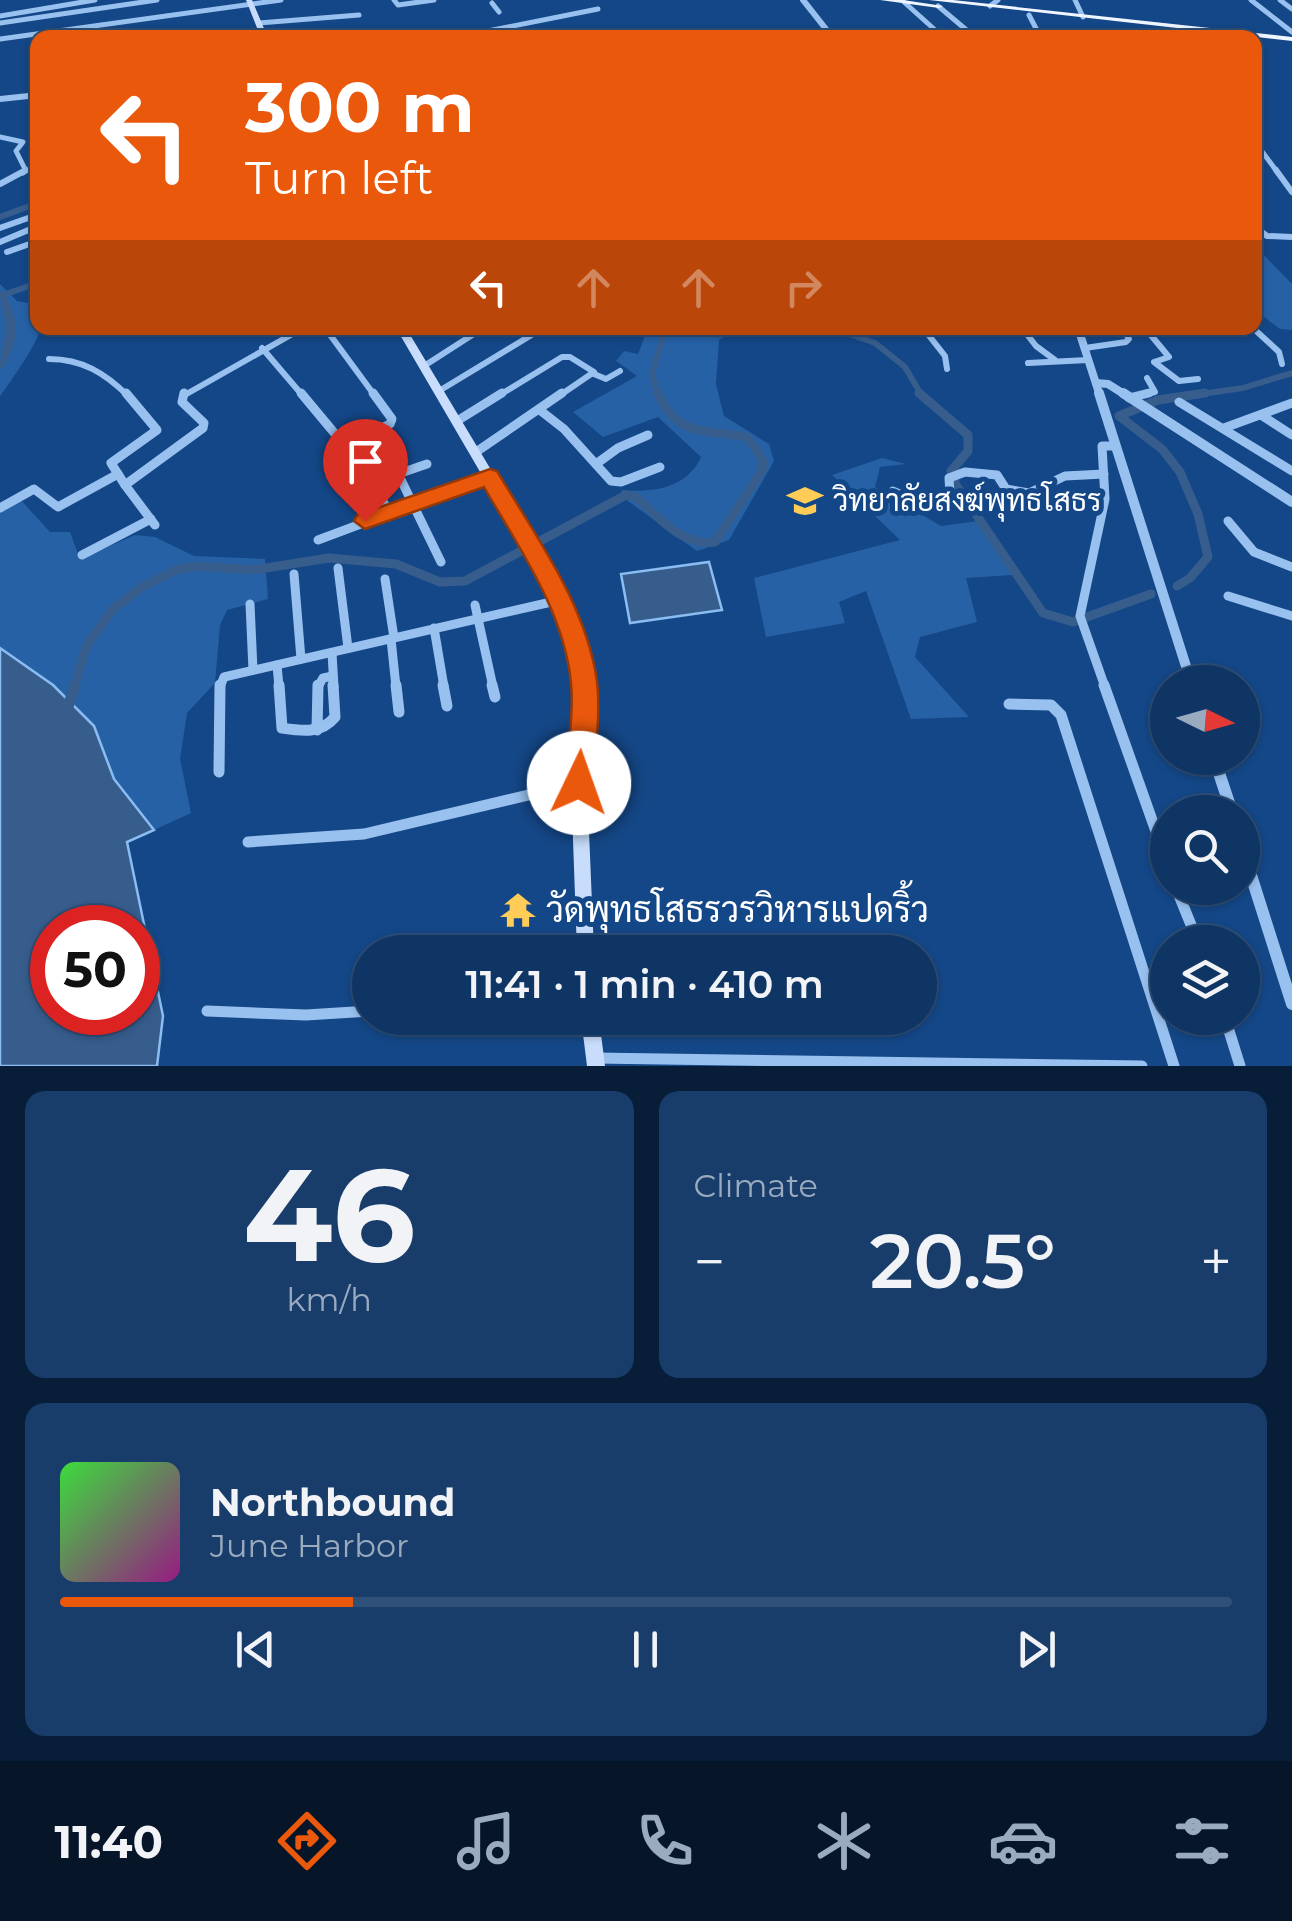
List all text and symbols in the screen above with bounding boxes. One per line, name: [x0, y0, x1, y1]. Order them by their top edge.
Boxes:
text: 300 m: [245, 64, 475, 150]
icon: left: [80, 70, 210, 200]
text: Turn left: [245, 150, 433, 205]
icon: left: [461, 260, 516, 315]
icon: ahead: [566, 260, 621, 315]
icon: ahead: [671, 260, 726, 315]
icon: right: [776, 260, 831, 315]
pin: [323, 419, 408, 522]
icon: arrive: [338, 434, 393, 489]
place label: วิทยาลัยสงฆ์พุทธโสธร: [832, 481, 1102, 522]
school or university icon: วิทยาลัยสงฆ์พุทธโสธร: [786, 482, 824, 520]
north arrow: [1150, 665, 1260, 775]
map controls: [1150, 665, 1260, 1035]
position arrow: [527, 731, 631, 835]
button: search: [1150, 795, 1260, 905]
place label: วัดพุทธโสธรวรวิหารแปดริ้ว: [546, 879, 929, 934]
temple icon: วัดพุทธโสธรวรวิหารแปดริ้ว: [499, 891, 537, 929]
speed limit sign: 50: [30, 905, 160, 1035]
button: layers: [1150, 925, 1260, 1035]
text: 11:41 · 1 min · 410 m: [465, 961, 824, 1008]
text: 46: [243, 1135, 415, 1294]
text: Climate: [694, 1166, 818, 1205]
text: 20.5°: [870, 1215, 1056, 1307]
text: −: [694, 1228, 725, 1295]
text: +: [1200, 1228, 1232, 1295]
text: km/h: [287, 1280, 372, 1319]
text: Northbound: [210, 1479, 455, 1526]
text: June Harbor: [210, 1526, 409, 1565]
icon: previous: [228, 1622, 283, 1677]
icon: pause: [618, 1622, 673, 1677]
icon: next: [1009, 1622, 1064, 1677]
icon: directions: [272, 1806, 342, 1876]
icon: music: [451, 1806, 521, 1876]
icon: phone: [630, 1806, 700, 1876]
icon: climate: [809, 1806, 879, 1876]
icon: car: [988, 1806, 1058, 1876]
icon: filters: [1167, 1806, 1237, 1876]
text: 11:40: [55, 1814, 163, 1869]

